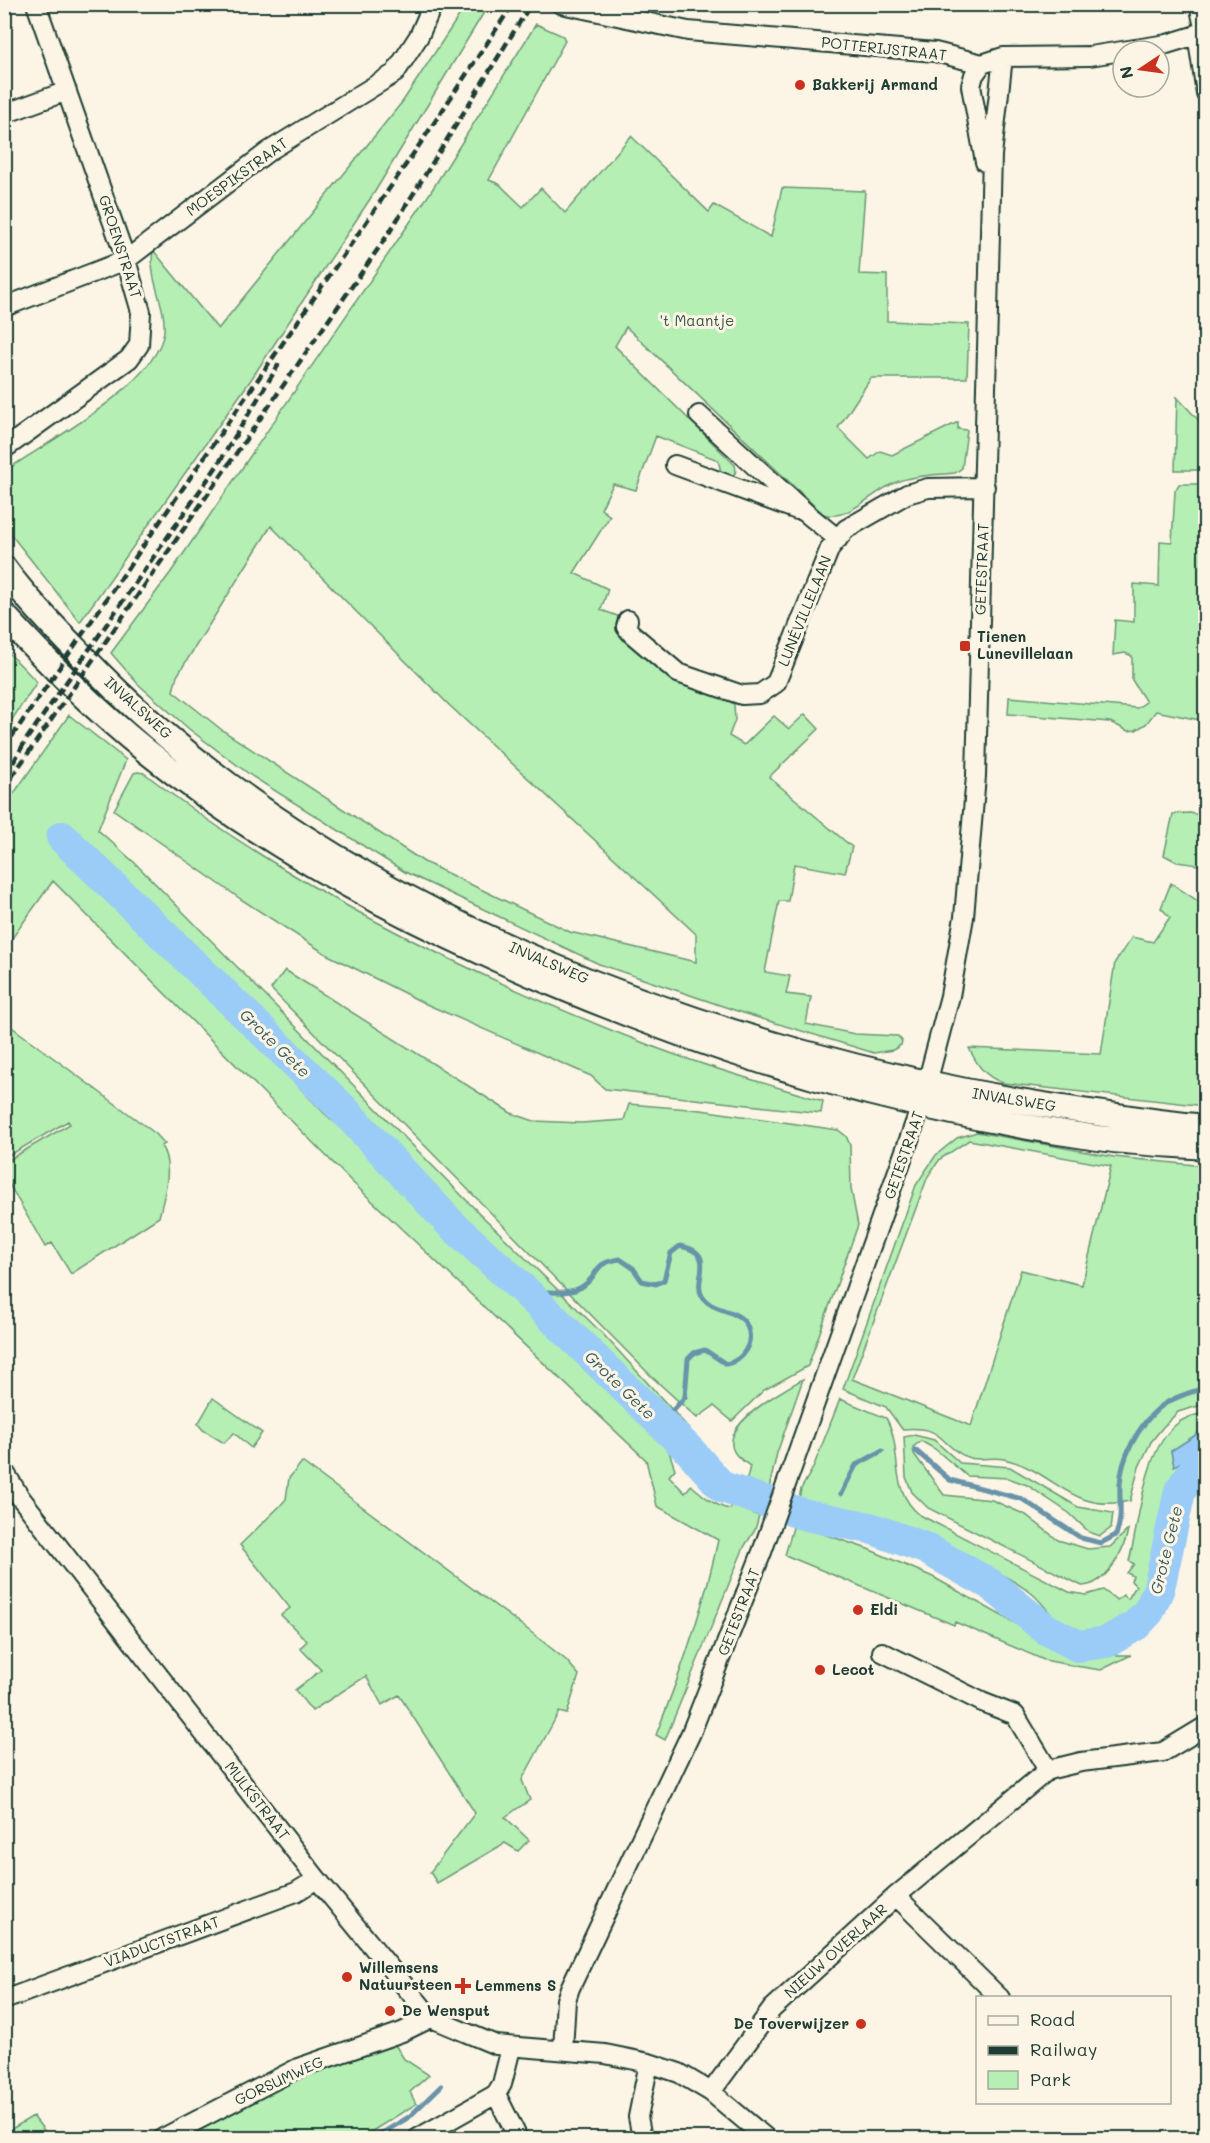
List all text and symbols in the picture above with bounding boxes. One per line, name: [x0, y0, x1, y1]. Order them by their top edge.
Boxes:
street label: POTTERIJSTRAAT: [820, 31, 948, 65]
north arrow: [1111, 39, 1171, 99]
text: N: [1114, 64, 1137, 81]
place label: Bakkerij Armand: [812, 74, 938, 94]
marker: Bakkerij Armand: [793, 78, 807, 92]
street label: MOESPIKSTRAAT: [181, 132, 291, 220]
street label: GROENSTRAAT: [95, 192, 147, 301]
park label: 't Maantje: [660, 310, 734, 330]
street label: GETESTRAAT: [969, 523, 993, 615]
street label: LUNÉVILLELAAN: [773, 552, 835, 669]
place label: Tienen Lunevillelaan: [977, 626, 1073, 663]
marker: Tienen Lunevillelaan: [958, 639, 972, 653]
street label: INVALSWEG: [101, 672, 177, 743]
street label: INVALSWEG: [507, 936, 592, 988]
water label: Grote Gete: [236, 1004, 315, 1082]
street label: INVALSWEG: [971, 1083, 1058, 1116]
street label: GETESTRAAT: [879, 1108, 928, 1202]
water label: Grote Gete: [581, 1346, 660, 1424]
water label: Grote Gete: [1144, 1504, 1187, 1596]
street label: GETESTRAAT: [712, 1565, 764, 1658]
place label: Eldi: [870, 1599, 898, 1619]
marker: Eldi: [851, 1603, 865, 1617]
place label: Lecot: [832, 1659, 875, 1679]
marker: Lecot: [813, 1663, 827, 1677]
street label: MULKSTRAAT: [221, 1757, 295, 1844]
street label: NIEUW OVERLAAR: [780, 1899, 891, 2002]
street label: VIADUCTSTRAAT: [101, 1911, 222, 1971]
place label: Willemsens Natuursteen: [359, 1957, 452, 1994]
marker: Willemsens Natuursteen: [340, 1970, 354, 1984]
place label: Lemmens S: [475, 1975, 556, 1995]
marker: Lemmens S: [456, 1979, 470, 1993]
legend: [976, 1996, 1171, 2104]
place label: De Wensput: [402, 2000, 490, 2020]
marker: De Wensput: [383, 2004, 397, 2018]
text: Road: [1030, 2007, 1075, 2031]
place label: De Toverwijzer: [734, 2013, 849, 2033]
marker: De Toverwijzer: [854, 2017, 868, 2031]
text: Railway: [1030, 2037, 1097, 2061]
street label: GORSUMWEG: [231, 2051, 326, 2109]
text: Park: [1030, 2067, 1071, 2091]

